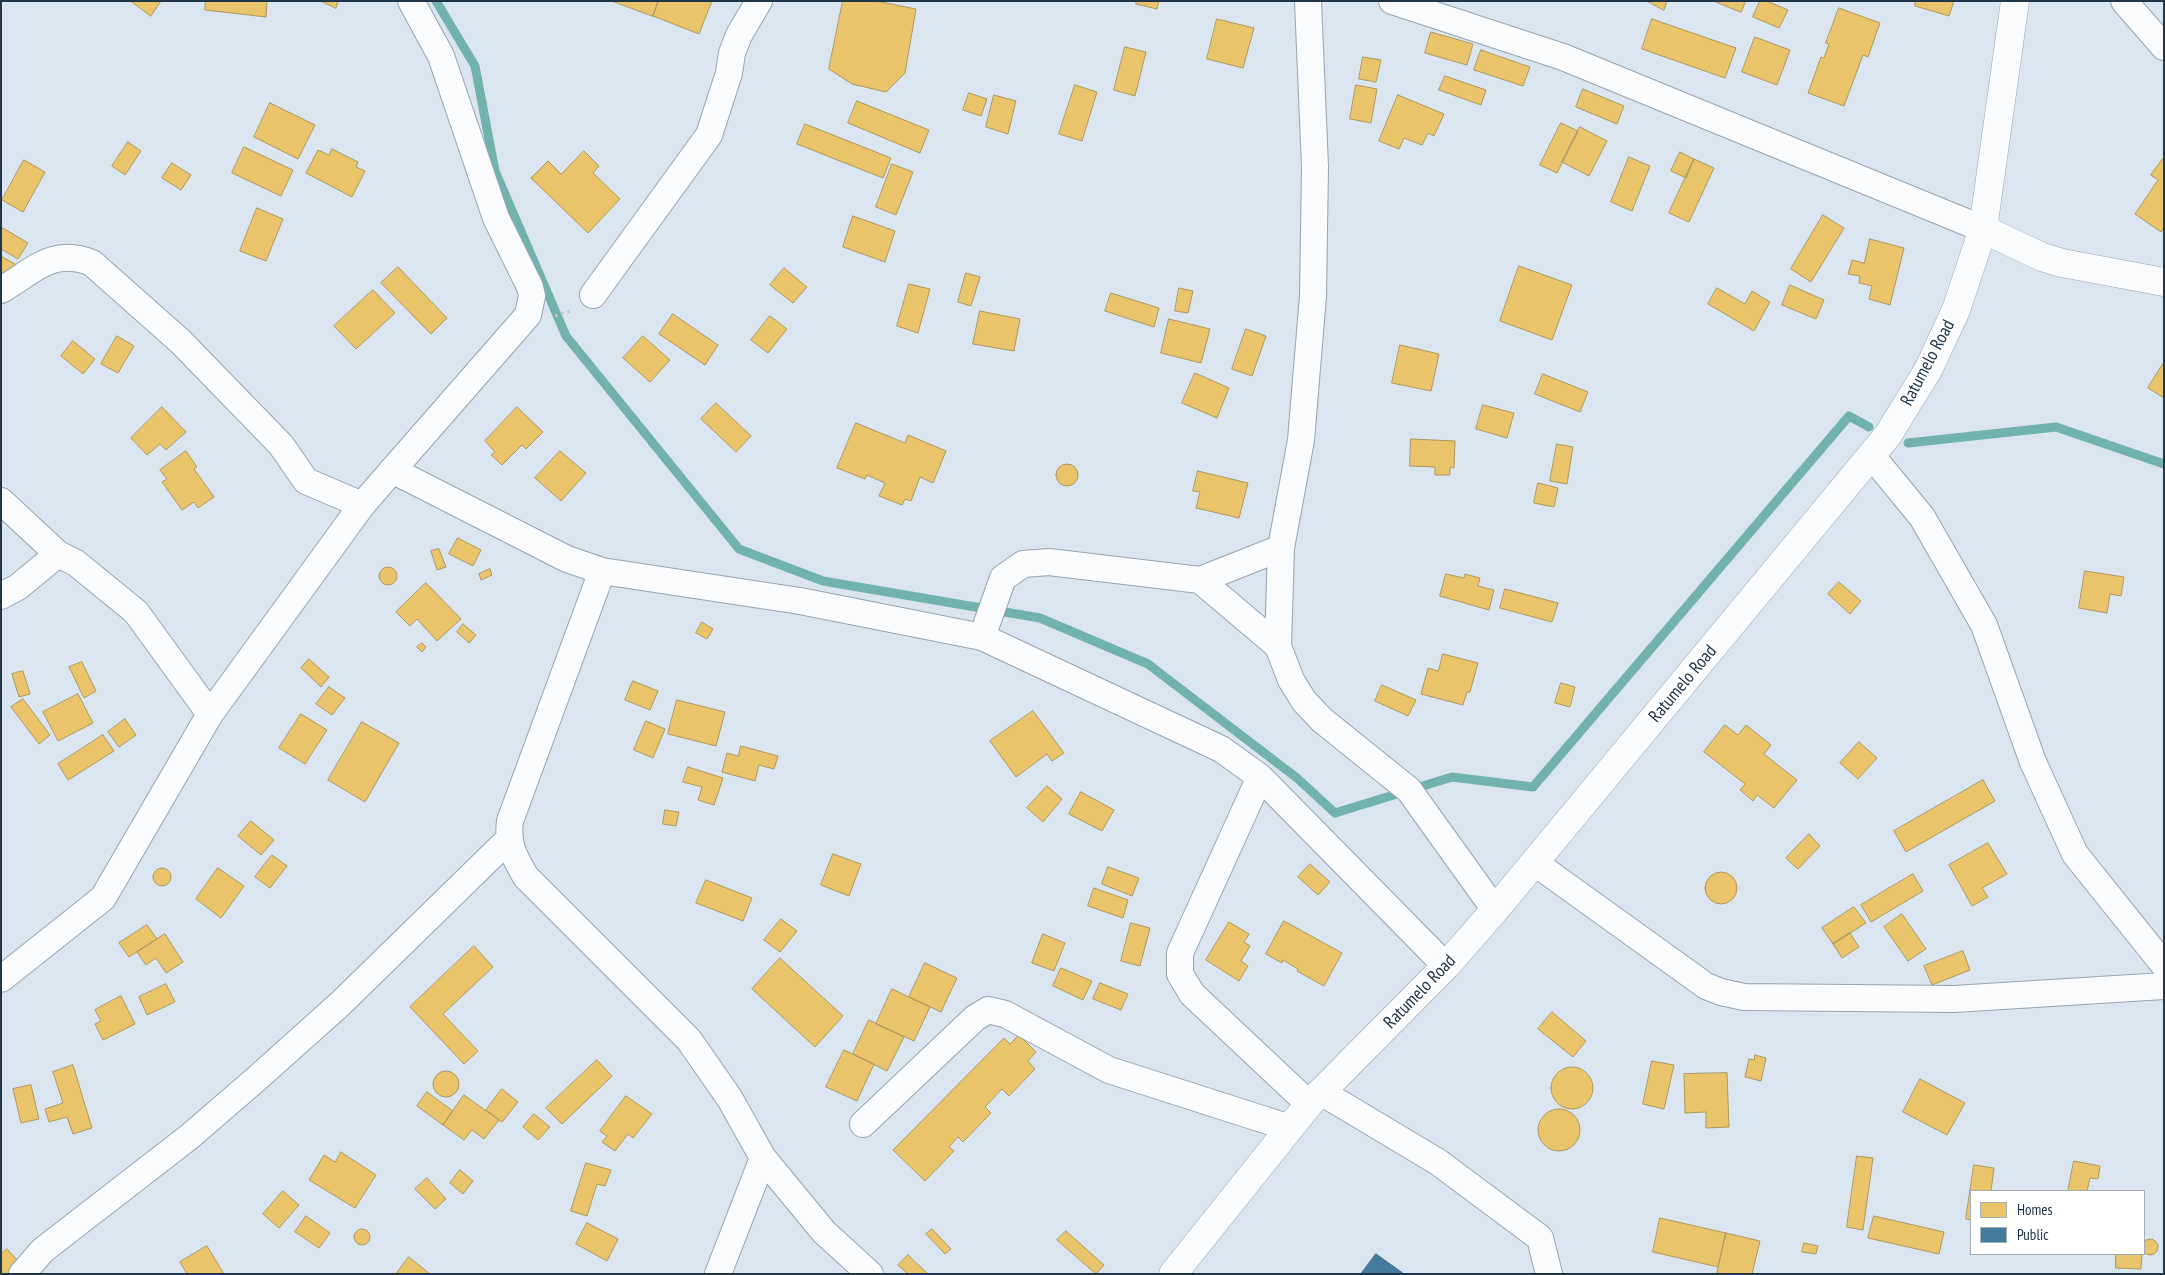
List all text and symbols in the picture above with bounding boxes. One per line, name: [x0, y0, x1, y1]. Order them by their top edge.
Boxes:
street label: Ratumelo Road: [1896, 316, 1960, 410]
street label: Ratumelo Road: [1644, 641, 1722, 727]
street label: Ratumelo Road: [1379, 951, 1461, 1033]
legend: [1970, 1190, 2145, 1255]
text: Homes: [2017, 1200, 2053, 1219]
text: Public: [2017, 1225, 2048, 1244]

